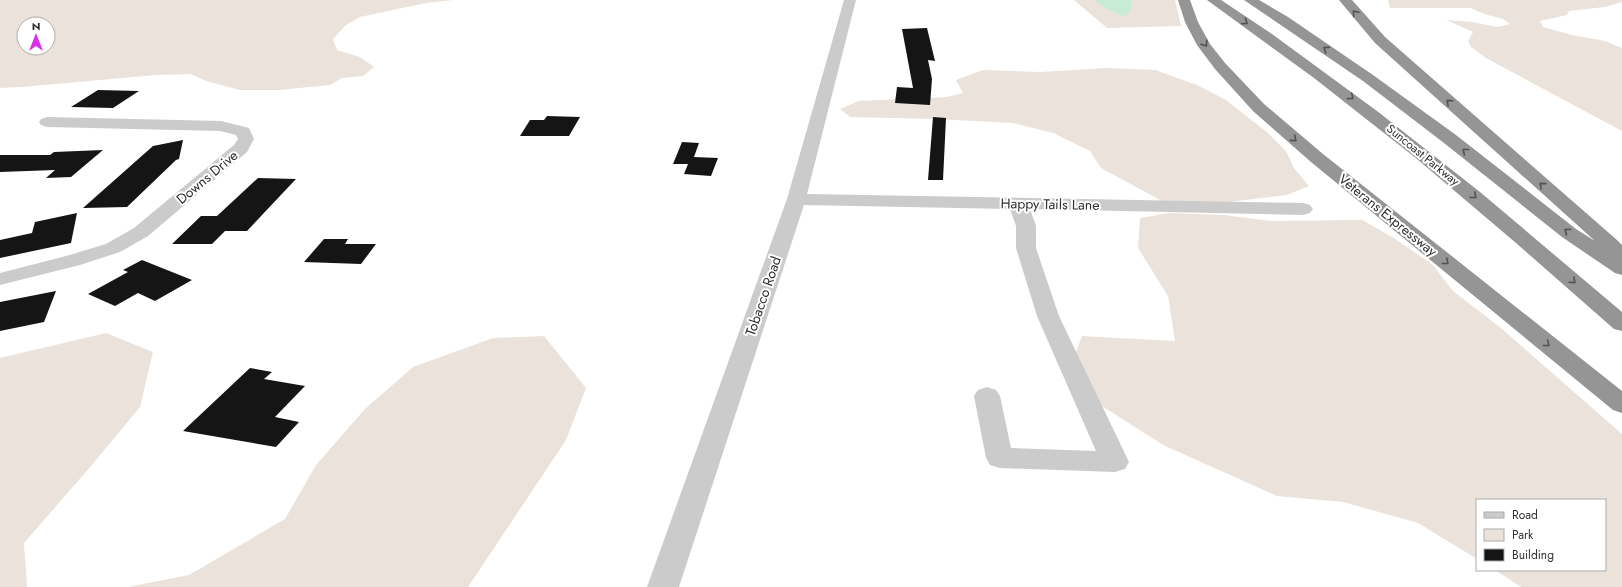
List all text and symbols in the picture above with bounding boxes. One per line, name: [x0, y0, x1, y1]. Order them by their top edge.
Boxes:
one-way arrow: [1352, 10, 1359, 17]
north arrow: [16, 16, 56, 56]
one-way arrow: [1241, 17, 1248, 24]
text: N: [32, 18, 40, 34]
one-way arrow: [1200, 40, 1207, 47]
one-way arrow: [1323, 46, 1330, 54]
one-way arrow: [1346, 93, 1353, 100]
one-way arrow: [1446, 99, 1454, 107]
street label: Suncoast Parkway: [1383, 120, 1464, 191]
one-way arrow: [1289, 134, 1297, 141]
street label: Downs Drive: [172, 145, 242, 209]
one-way arrow: [1462, 148, 1469, 155]
street label: Veterans Expressway: [1334, 169, 1442, 262]
one-way arrow: [1539, 182, 1547, 189]
one-way arrow: [1469, 192, 1477, 199]
street label: Happy Tails Lane: [1000, 193, 1100, 215]
one-way arrow: [1564, 228, 1571, 236]
street label: Tobacco Road: [740, 254, 786, 338]
one-way arrow: [1442, 258, 1449, 265]
one-way arrow: [1568, 276, 1575, 283]
one-way arrow: [1543, 339, 1550, 346]
legend: [1476, 499, 1606, 571]
text: Road: [1512, 506, 1538, 524]
text: Park: [1512, 526, 1534, 544]
text: Building: [1512, 546, 1554, 564]

